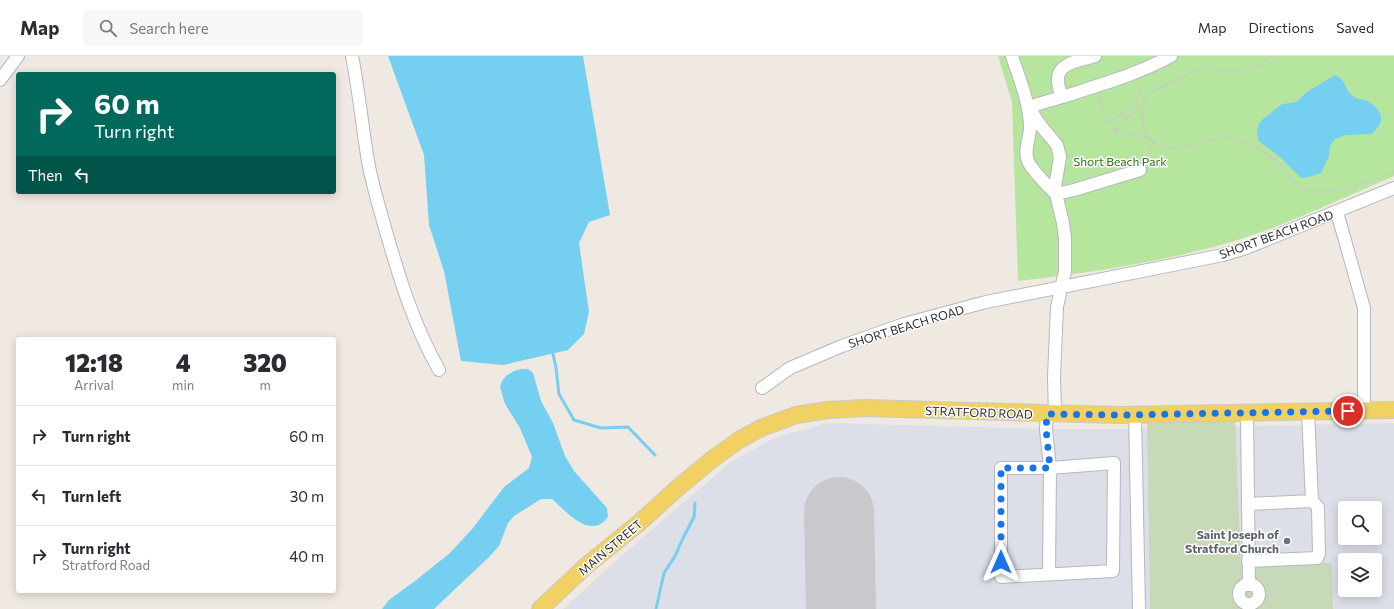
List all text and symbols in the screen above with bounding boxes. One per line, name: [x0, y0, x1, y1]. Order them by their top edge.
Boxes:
search box: [83, 10, 363, 46]
text: Map: [20, 16, 59, 39]
icon: search: [97, 17, 119, 39]
text: Search here: [129, 19, 209, 37]
text: Map: [1198, 19, 1227, 36]
text: Directions: [1249, 19, 1314, 36]
text: Saved: [1336, 19, 1374, 36]
text: 60 m: [94, 86, 160, 120]
icon: right: [28, 88, 80, 140]
text: Turn right: [94, 120, 174, 142]
park label: Short Beach Park: [1073, 154, 1167, 168]
icon: left: [71, 164, 93, 186]
text: Then: [28, 166, 63, 184]
street label: SHORT BEACH ROAD: [1217, 207, 1335, 261]
street label: SHORT BEACH ROAD: [846, 302, 966, 350]
text: 12:18: [65, 348, 123, 377]
text: 4: [176, 348, 191, 377]
text: 320: [243, 348, 287, 377]
text: Arrival: [74, 377, 114, 393]
text: min: [172, 377, 194, 393]
text: m: [259, 377, 271, 393]
pin: [1331, 394, 1365, 428]
icon: arrive: [1337, 400, 1359, 422]
street label: STRATFORD ROAD: [925, 403, 1033, 421]
icon: right: [28, 425, 50, 447]
text: Turn right: [62, 427, 131, 445]
text: 60 m: [289, 427, 324, 445]
icon: left: [28, 485, 50, 507]
text: Turn left: [62, 487, 121, 505]
text: 30 m: [290, 487, 324, 505]
map controls: [1338, 501, 1382, 597]
button: search: [1338, 501, 1382, 545]
street label: MAIN STREET: [575, 516, 645, 578]
place label: Saint Joseph of Stratford Church: [1185, 527, 1279, 555]
marker: Saint Joseph of Stratford Church: [1282, 536, 1292, 546]
text: Turn right: [62, 539, 131, 557]
position arrow: [980, 541, 1022, 583]
icon: right: [28, 545, 50, 567]
text: 40 m: [289, 547, 324, 565]
button: layers: [1338, 553, 1382, 597]
text: Stratford Road: [62, 557, 150, 573]

